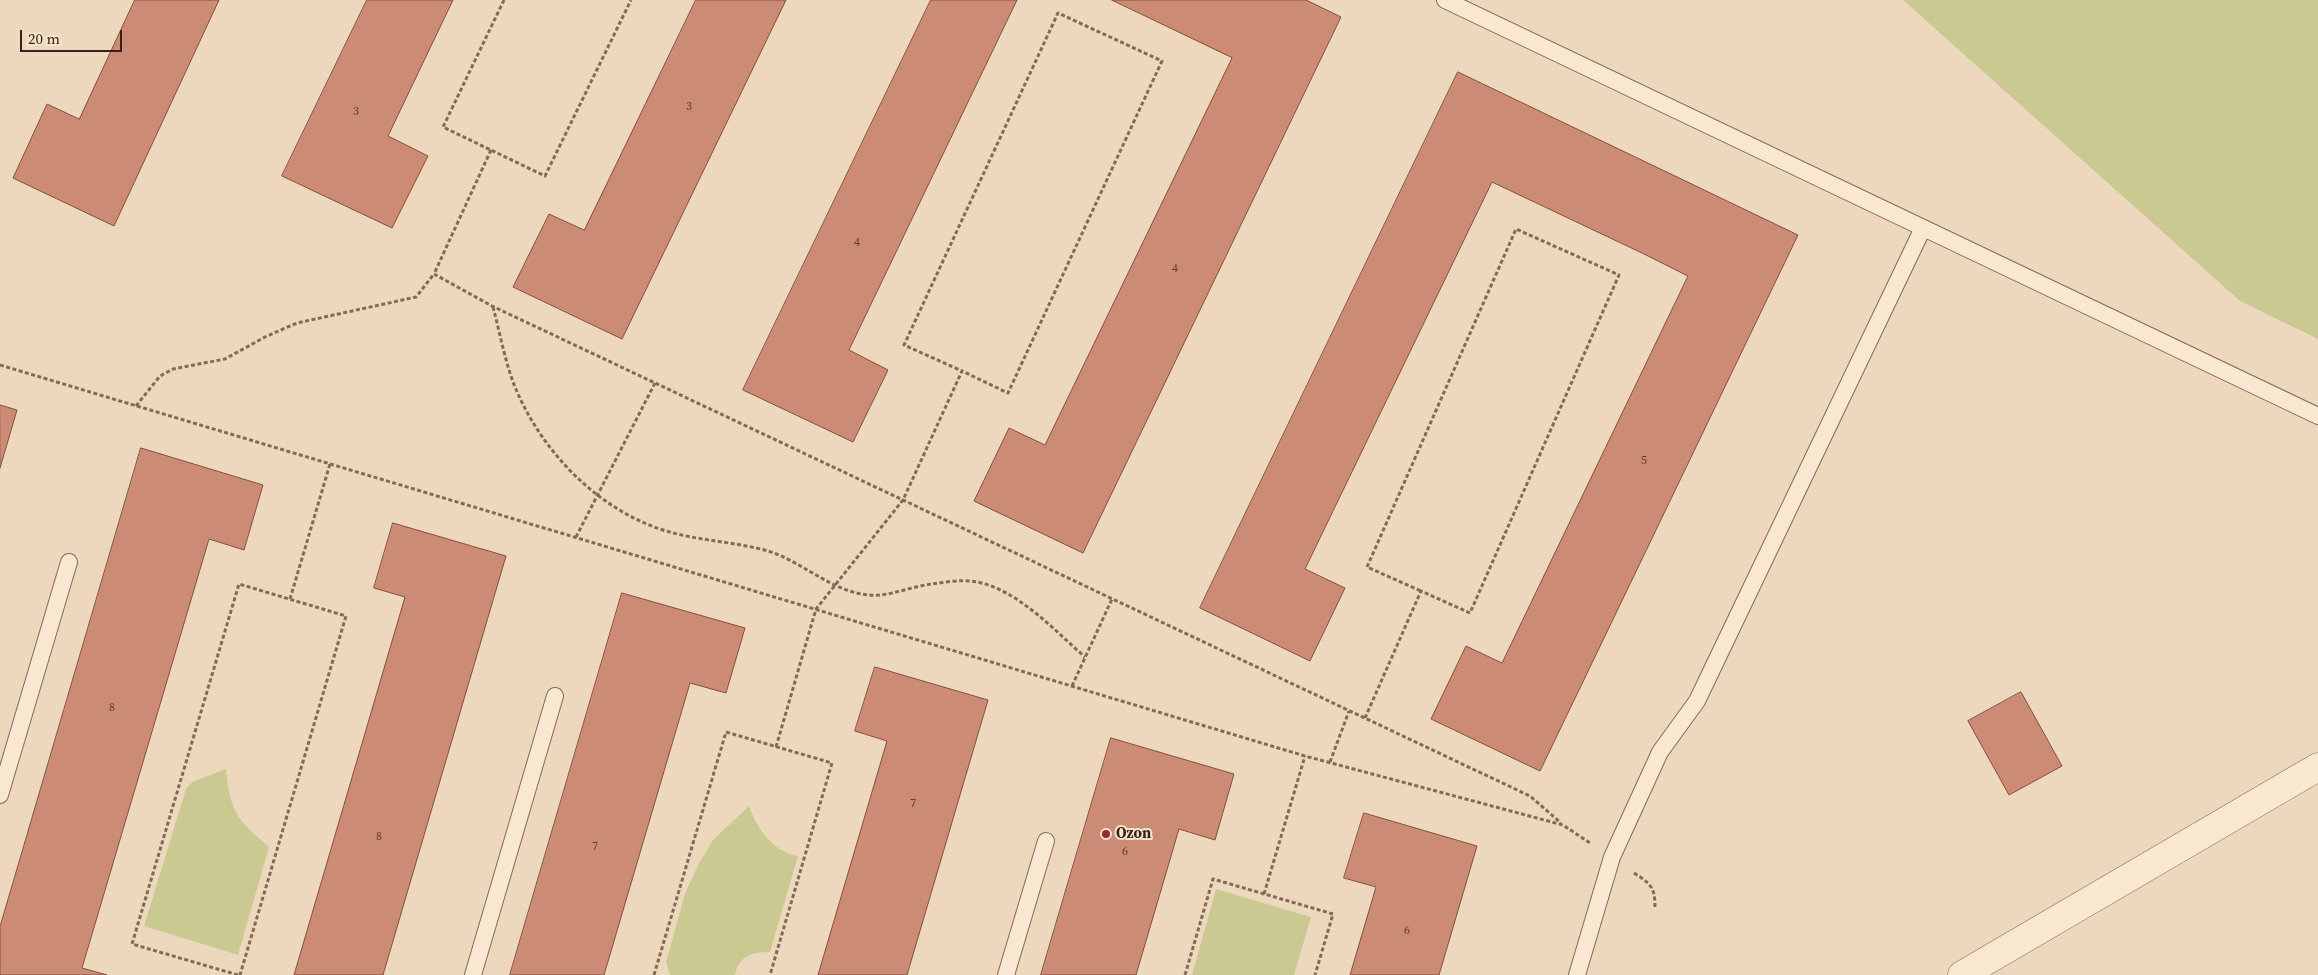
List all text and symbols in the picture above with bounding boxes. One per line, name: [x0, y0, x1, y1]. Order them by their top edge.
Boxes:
scale bar: [22, 20, 125, 52]
text: 20 m: [28, 28, 60, 49]
house number: 3: [686, 100, 692, 114]
house number: 3: [353, 105, 359, 119]
house number: 4: [854, 236, 860, 250]
house number: 4: [1172, 262, 1178, 276]
house number: 5: [1641, 454, 1647, 468]
house number: 8: [109, 701, 115, 715]
house number: 7: [910, 797, 916, 811]
place label: Ozon: [1116, 825, 1151, 843]
marker: Ozon: [1100, 828, 1112, 840]
house number: 8: [376, 830, 382, 844]
house number: 7: [592, 840, 598, 854]
house number: 6: [1122, 845, 1128, 859]
house number: 6: [1404, 924, 1410, 938]

